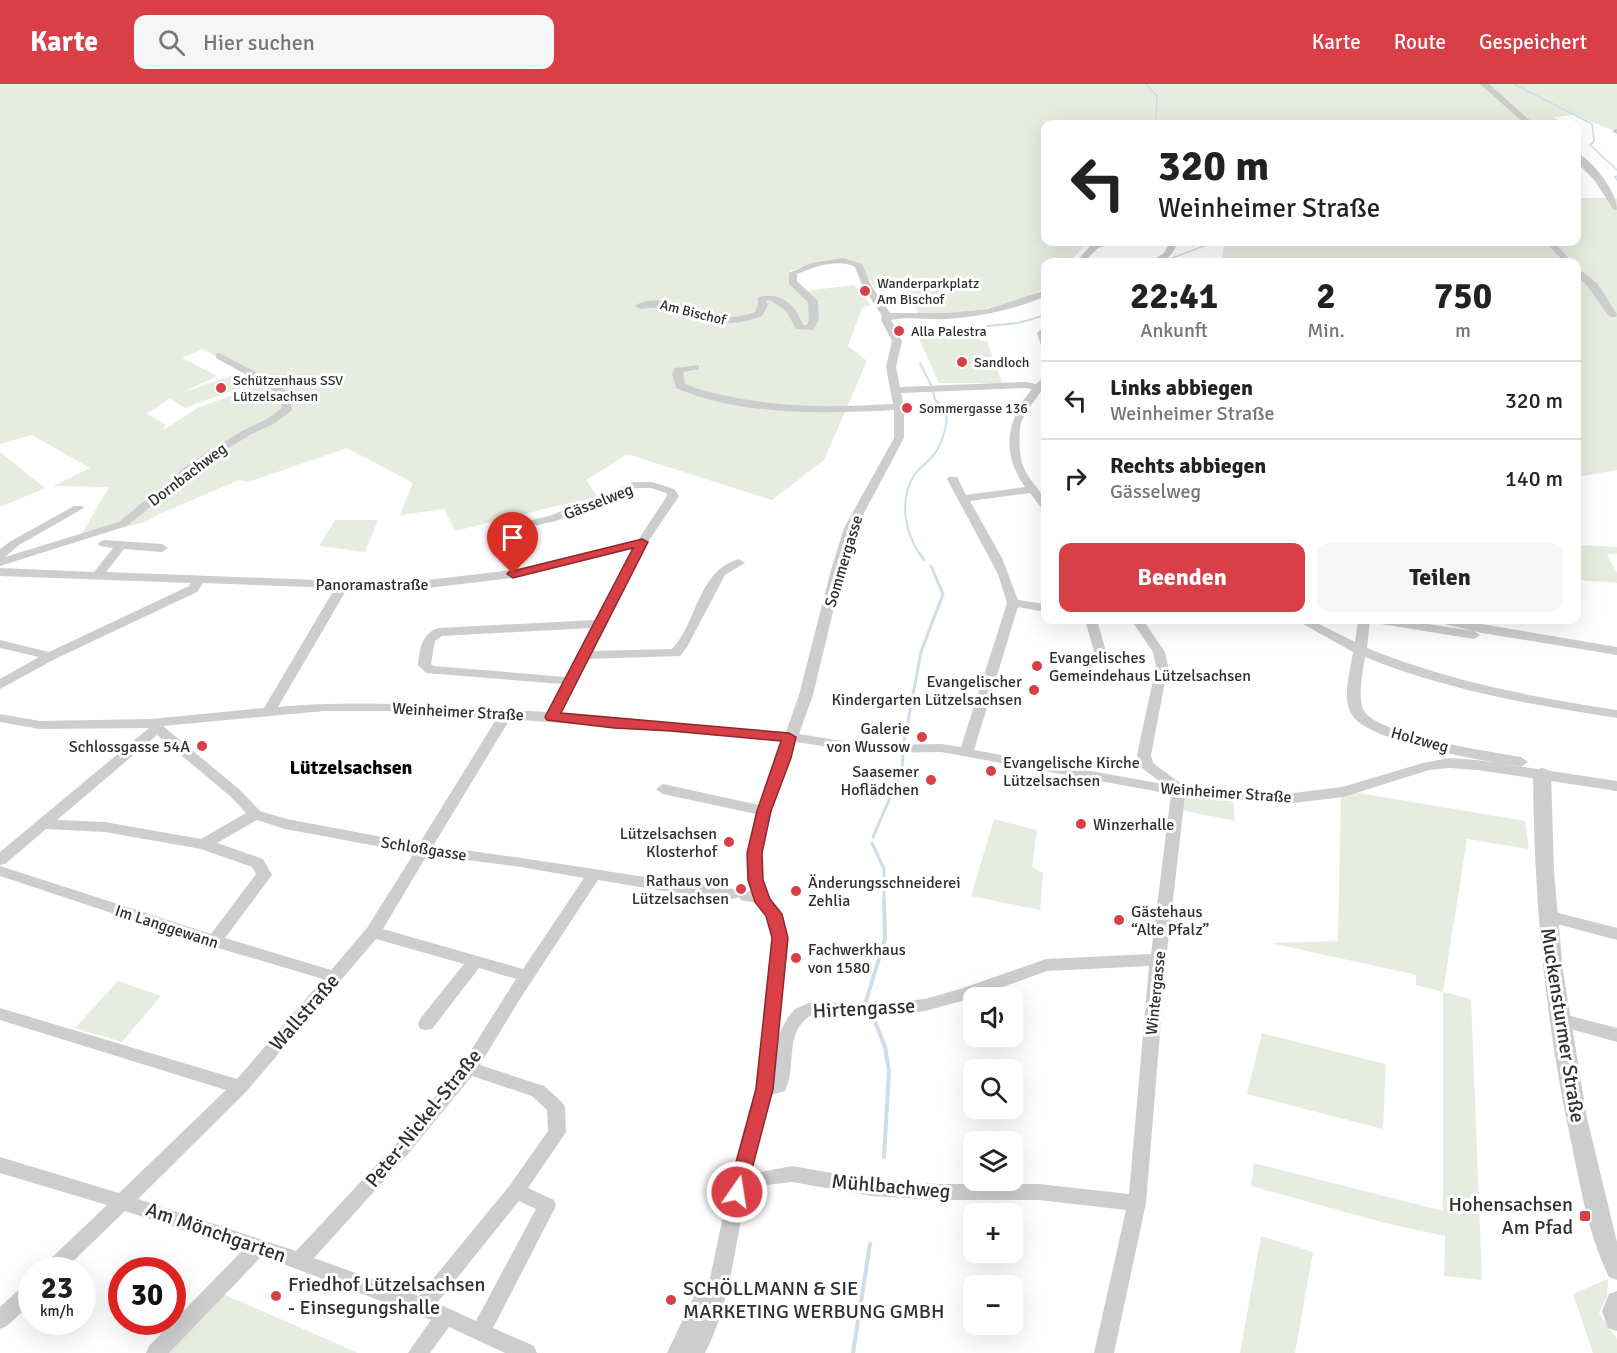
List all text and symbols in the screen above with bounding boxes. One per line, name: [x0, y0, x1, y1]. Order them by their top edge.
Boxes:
search box: [134, 15, 554, 69]
text: Karte: [30, 25, 98, 59]
icon: search: [155, 26, 188, 59]
text: Hier suchen: [203, 29, 315, 56]
text: Karte: [1312, 29, 1361, 55]
text: Route: [1394, 29, 1446, 55]
text: Gespeichert: [1479, 29, 1587, 55]
text: 320 m: [1158, 141, 1269, 192]
icon: left: [1059, 144, 1137, 222]
text: Weinheimer Straße: [1158, 192, 1380, 225]
text: 22:41: [1130, 274, 1218, 319]
text: 2: [1316, 274, 1336, 319]
text: 750: [1434, 274, 1492, 319]
place label: Wanderparkplatz Am Bischof: [877, 275, 979, 308]
marker: Wanderparkplatz Am Bischof: [858, 284, 872, 298]
street label: Am Bischof: [658, 296, 729, 329]
text: Ankunft: [1140, 318, 1208, 343]
text: Min.: [1307, 318, 1345, 343]
text: m: [1455, 318, 1471, 343]
place label: Alla Palestra: [911, 323, 987, 340]
marker: Alla Palestra: [892, 324, 906, 338]
place label: Sandloch: [974, 354, 1029, 371]
marker: Sandloch: [955, 355, 969, 369]
place label: Schützenhaus SSV Lützelsachsen: [233, 372, 343, 405]
text: Links abbiegen: [1110, 374, 1253, 401]
marker: Schützenhaus SSV Lützelsachsen: [214, 381, 228, 395]
icon: left: [1059, 384, 1092, 417]
text: 320 m: [1505, 387, 1563, 414]
place label: Sommergasse 136: [919, 400, 1028, 417]
marker: Sommergasse 136: [900, 401, 914, 415]
text: Weinheimer Straße: [1110, 401, 1275, 426]
street label: Dornbachweg: [144, 439, 231, 511]
text: Rechts abbiegen: [1110, 452, 1266, 479]
icon: right: [1059, 462, 1092, 495]
text: 140 m: [1505, 465, 1563, 492]
text: Gässelweg: [1110, 479, 1201, 504]
street label: Gässelweg: [561, 480, 636, 524]
pin: [487, 512, 538, 574]
street label: Sommergasse: [821, 513, 867, 610]
icon: arrive: [496, 521, 529, 554]
button: Beenden: [1059, 543, 1305, 612]
button: Teilen: [1317, 543, 1563, 612]
street label: Panoramastraße: [315, 575, 429, 595]
place label: Evangelisches Gemeindehaus Lützelsachsen: [1049, 648, 1251, 686]
marker: Evangelisches Gemeindehaus Lützelsachsen: [1030, 659, 1044, 673]
place label: Evangelischer Kindergarten Lützelsachsen: [831, 672, 1022, 710]
marker: Evangelischer Kindergarten Lützelsachsen: [1027, 683, 1041, 697]
street label: Weinheimer Straße: [392, 699, 524, 725]
place label: Galerie von Wussow: [827, 719, 910, 757]
street label: Holzweg: [1389, 723, 1451, 757]
marker: Galerie von Wussow: [915, 730, 929, 744]
place label: Schlossgasse 54A: [69, 737, 190, 757]
marker: Schlossgasse 54A: [195, 739, 209, 753]
place label: Evangelische Kirche Lützelsachsen: [1003, 753, 1140, 791]
district label: Lützelsachsen: [289, 755, 413, 780]
place label: Saasemer Hoflädchen: [841, 762, 919, 800]
marker: Evangelische Kirche Lützelsachsen: [984, 764, 998, 778]
marker: Saasemer Hoflädchen: [924, 773, 938, 787]
street label: Weinheimer Straße: [1160, 778, 1292, 808]
place label: Winzerhalle: [1093, 815, 1174, 835]
marker: Winzerhalle: [1074, 817, 1088, 831]
place label: Lützelsachsen Klosterhof: [620, 824, 718, 862]
street label: Schloßgasse: [380, 832, 468, 866]
marker: Lützelsachsen Klosterhof: [722, 835, 736, 849]
place label: Rathaus von Lützelsachsen: [632, 871, 729, 909]
place label: Änderungsschneiderei Zehlia: [808, 873, 961, 911]
marker: Rathaus von Lützelsachsen: [734, 882, 748, 896]
marker: Änderungsschneiderei Zehlia: [789, 884, 803, 898]
street label: Im Langgewann: [112, 901, 221, 953]
place label: Gästehaus “Alte Pfalz”: [1131, 902, 1210, 940]
marker: Gästehaus “Alte Pfalz”: [1112, 913, 1126, 927]
street label: Muckensturmer Straße: [1535, 926, 1590, 1124]
place label: Fachwerkhaus von 1580: [808, 940, 906, 978]
street label: Wintergasse: [1142, 950, 1170, 1036]
marker: Fachwerkhaus von 1580: [789, 951, 803, 965]
street label: Wallstraße: [264, 969, 345, 1056]
map controls: [963, 987, 1023, 1335]
button: sound: [963, 987, 1023, 1047]
street label: Hirtengasse: [812, 993, 916, 1024]
street label: Peter-Nickel-Straße: [360, 1044, 487, 1193]
button: search: [963, 1059, 1023, 1119]
button: layers: [963, 1131, 1023, 1191]
position arrow: [705, 1160, 769, 1224]
street label: Mühlbachweg: [830, 1169, 951, 1204]
place label: Hohensachsen Am Pfad: [1449, 1192, 1573, 1240]
street label: Am Mönchgarten: [142, 1197, 289, 1268]
button: +: [963, 1203, 1023, 1263]
marker: Hohensachsen Am Pfad: [1578, 1209, 1592, 1223]
speed limit sign: 30: [108, 1257, 186, 1335]
text: 23: [41, 1270, 73, 1307]
place label: Friedhof Lützelsachsen - Einsegungshalle: [288, 1272, 485, 1320]
button: −: [963, 1275, 1023, 1335]
place label: SCHÖLLMANN & SIE MARKETING WERBUNG GMBH: [683, 1276, 944, 1324]
marker: Friedhof Lützelsachsen - Einsegungshalle: [269, 1289, 283, 1303]
marker: SCHÖLLMANN & SIE MARKETING WERBUNG GMBH: [664, 1293, 678, 1307]
text: km/h: [40, 1302, 74, 1320]

